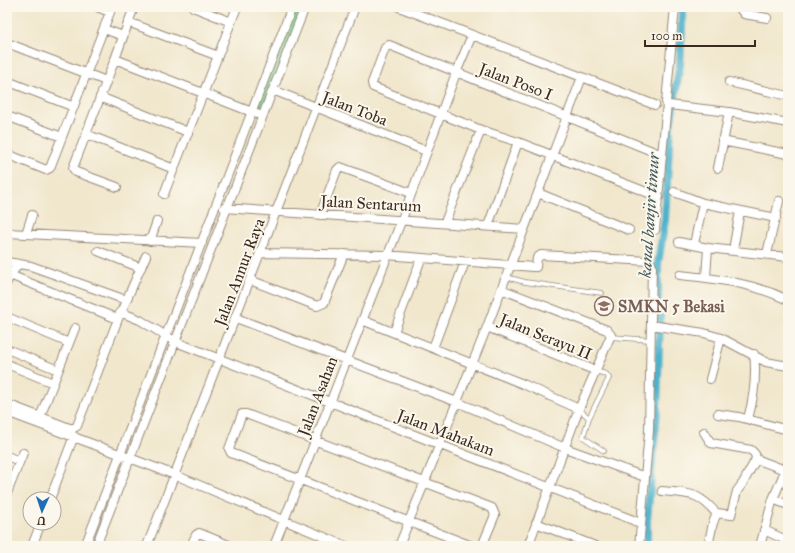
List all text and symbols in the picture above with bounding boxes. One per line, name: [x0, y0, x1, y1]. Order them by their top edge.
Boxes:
scale bar: [645, 22, 755, 48]
text: 100 m: [651, 29, 682, 43]
street label: Jalan Poso I: [474, 58, 555, 105]
street label: Jalan Toba: [317, 87, 390, 131]
water label: kanal banjir timur: [635, 151, 664, 279]
street label: Jalan Sentarum: [318, 191, 422, 217]
street label: Jalan Annur Raya: [209, 215, 270, 331]
school or university icon: SMKN 5 Bekasi: [593, 295, 615, 317]
place label: SMKN 5 Bekasi: [618, 297, 725, 316]
street label: Jalan Serayu II: [495, 309, 595, 365]
street label: Jalan Asahan: [293, 353, 342, 441]
street label: Jalan Mahakam: [392, 405, 498, 461]
north arrow: [22, 491, 62, 531]
text: U: [37, 514, 46, 527]

